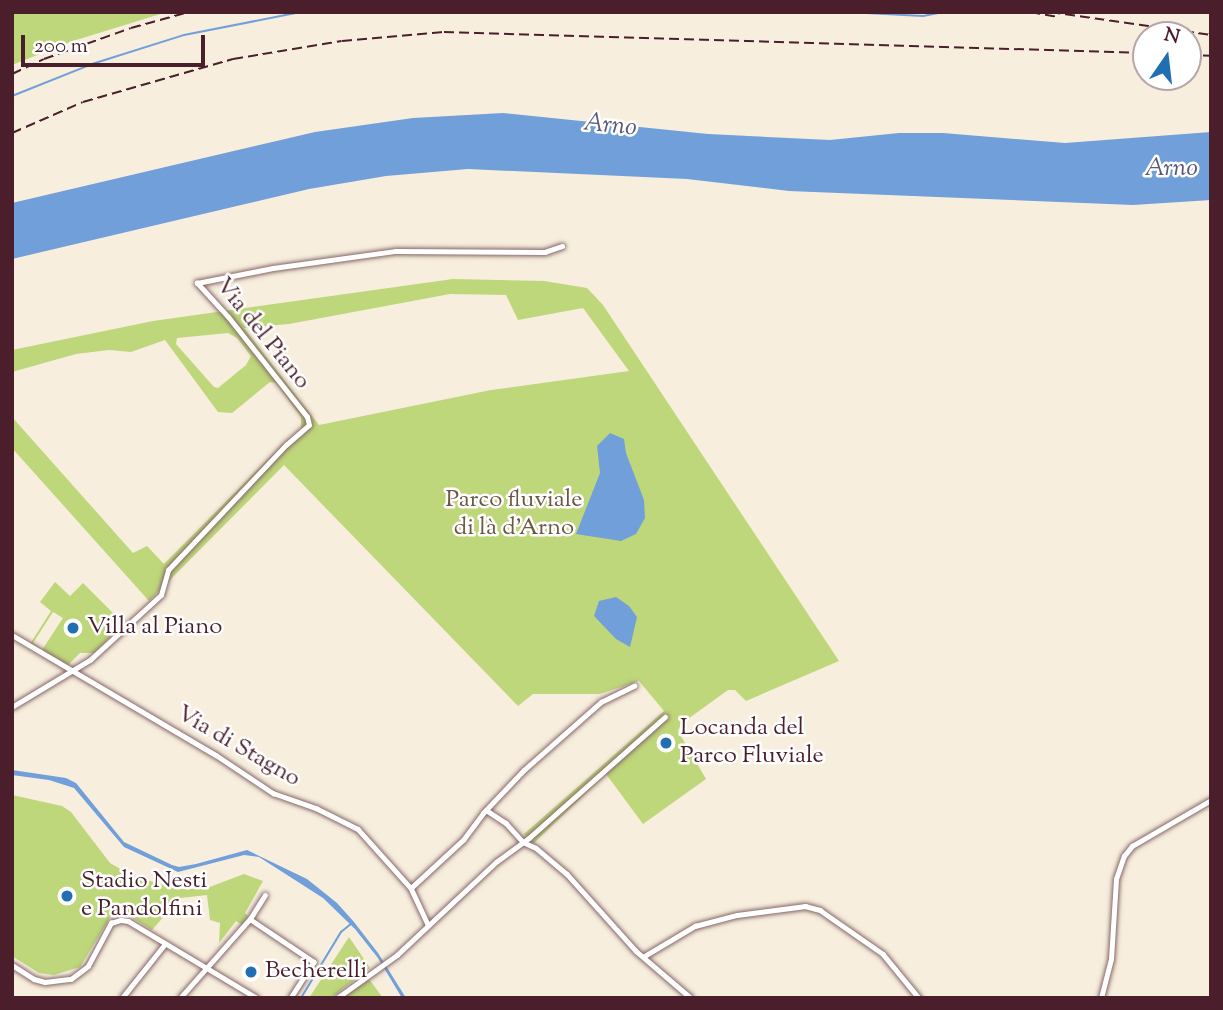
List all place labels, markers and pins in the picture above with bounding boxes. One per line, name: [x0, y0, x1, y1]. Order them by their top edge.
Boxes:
place label: Villa al Piano: [87, 614, 222, 642]
marker: Villa al Piano: [65, 620, 81, 636]
place label: Locanda del Parco Fluviale: [680, 715, 824, 771]
marker: Locanda del Parco Fluviale: [658, 735, 674, 751]
place label: Stadio Nesti e Pandolfini: [81, 868, 207, 924]
marker: Stadio Nesti e Pandolfini: [59, 888, 75, 904]
place label: Becherelli: [265, 958, 367, 986]
marker: Becherelli: [243, 964, 259, 980]

